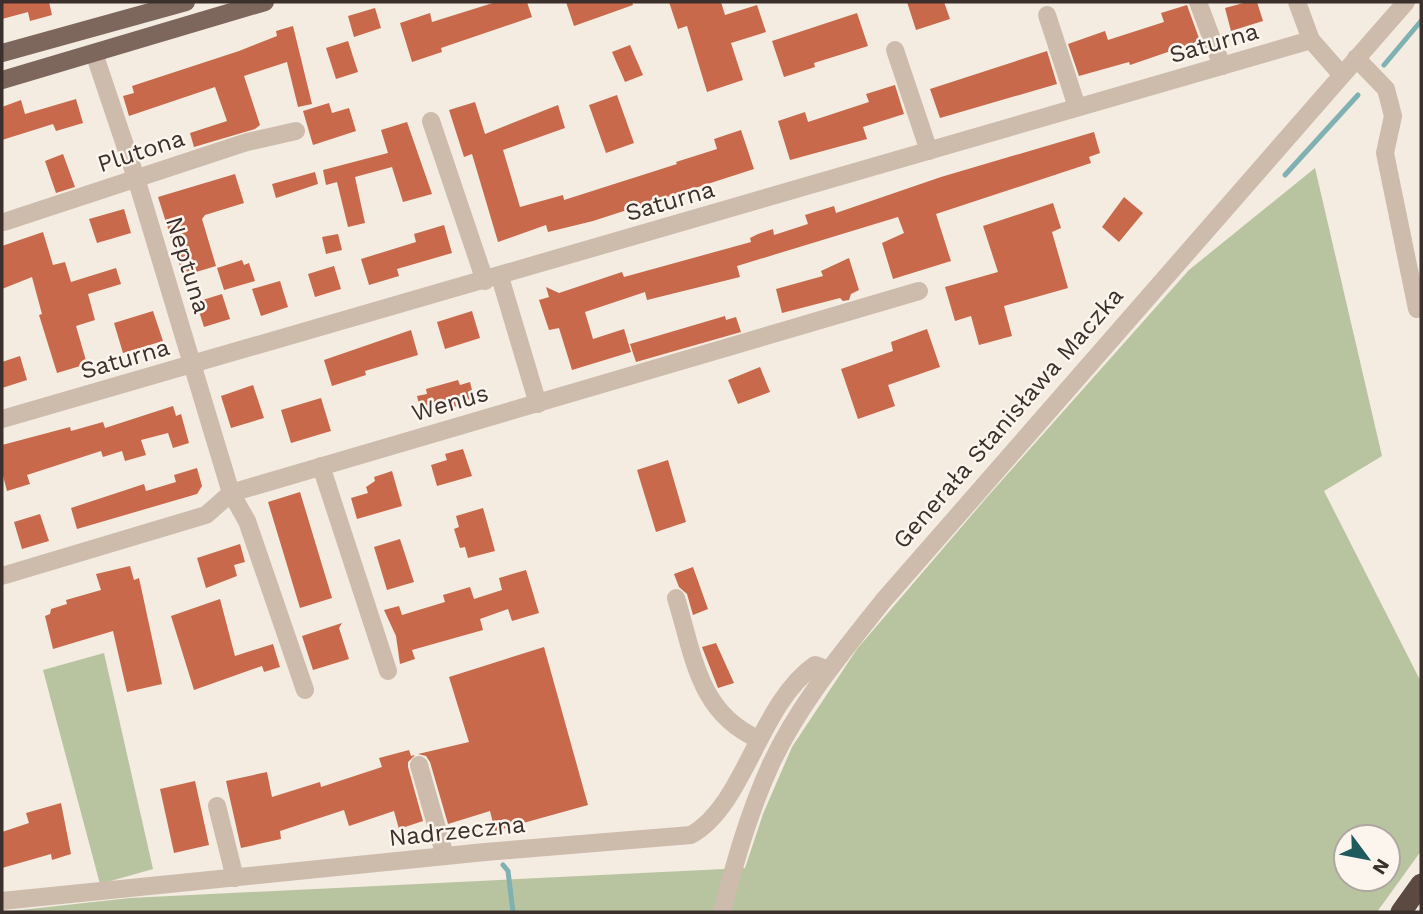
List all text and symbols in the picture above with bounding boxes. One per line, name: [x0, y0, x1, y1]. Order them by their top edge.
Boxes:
street label: Saturna: [1166, 17, 1262, 69]
street label: Plutona: [94, 124, 188, 178]
street label: Saturna: [622, 175, 718, 227]
street label: Neptuna: [160, 213, 216, 317]
street label: Generała Stanisława Maczka: [887, 282, 1129, 554]
street label: Saturna: [77, 333, 173, 385]
street label: Wenus: [408, 379, 492, 427]
street label: Nadrzeczna: [387, 810, 527, 852]
north arrow: [1332, 823, 1402, 893]
text: N: [1368, 855, 1394, 879]

